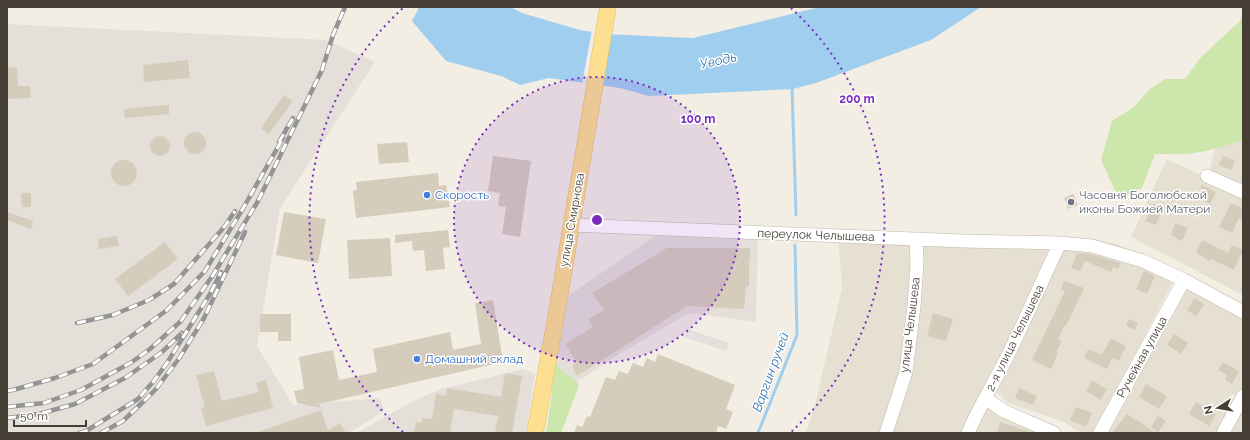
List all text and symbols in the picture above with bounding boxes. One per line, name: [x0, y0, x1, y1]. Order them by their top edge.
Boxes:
water label: Уводь: [698, 49, 738, 72]
text: 200 m: [839, 92, 875, 106]
text: 100 m: [681, 112, 715, 126]
street label: улица Смирнова: [557, 172, 587, 268]
place label: Скорость: [435, 188, 489, 202]
place label: Часовня Боголюбской иконы Божией Матери: [1079, 188, 1210, 216]
marker: Скорость: [422, 190, 432, 200]
marker: Часовня Боголюбской иконы Божией Матери: [1066, 197, 1076, 207]
centre of rings: [590, 213, 604, 227]
street label: переулок Челышева: [757, 226, 875, 244]
street label: улица Челышева: [897, 276, 923, 374]
street label: 2-я улица Челышева: [983, 283, 1047, 393]
street label: Ручейная улица: [1114, 314, 1170, 400]
water label: Варгин ручей: [749, 330, 792, 414]
place label: Домашний склад: [425, 352, 523, 366]
marker: Домашний склад: [412, 354, 422, 364]
north arrow: [1198, 388, 1238, 428]
scale bar: [14, 402, 86, 428]
text: N: [1201, 405, 1216, 415]
text: 50 m: [20, 409, 48, 423]

